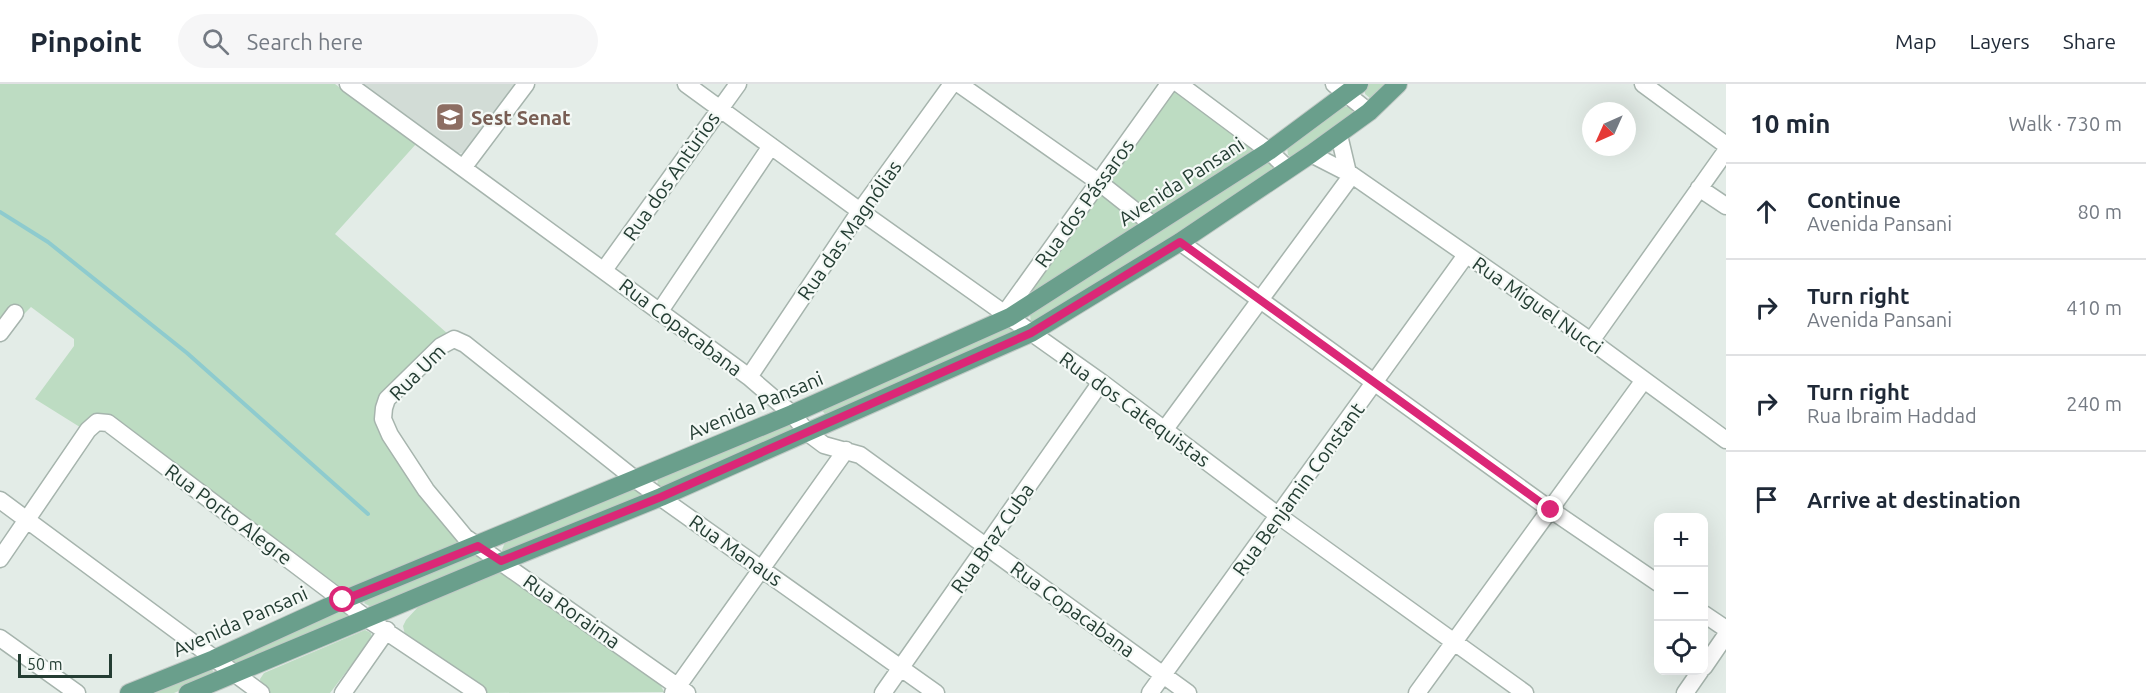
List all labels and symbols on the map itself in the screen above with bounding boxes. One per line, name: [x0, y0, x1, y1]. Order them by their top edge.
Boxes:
school or university icon: Sest Senat: [434, 101, 466, 133]
north arrow: [1582, 102, 1636, 156]
place label: Sest Senat: [471, 106, 571, 129]
street label: Rua dos Antùrios: [618, 107, 724, 245]
street label: Avenida Pansani: [1114, 132, 1248, 230]
street label: Rua dos Pássaros: [1030, 134, 1138, 272]
street label: Rua das Magnólias: [792, 156, 906, 304]
street label: Rua Miguel Nucci: [1468, 251, 1608, 359]
street label: Rua Copacabana: [615, 273, 747, 381]
street label: Rua Um: [384, 339, 450, 405]
street label: Rua dos Catequistas: [1055, 347, 1215, 471]
street label: Avenida Pansani: [684, 366, 826, 444]
street label: Rua Benjamin Constant: [1227, 398, 1369, 580]
street label: Rua Porto Alegre: [161, 459, 297, 569]
street label: Rua Braz Cuba: [946, 479, 1038, 597]
route end: [1537, 496, 1563, 522]
street label: Rua Manaus: [685, 510, 787, 590]
street label: Rua Copacabana: [1006, 556, 1140, 662]
street label: Rua Roraima: [519, 569, 625, 653]
street label: Avenida Pansani: [169, 581, 311, 661]
route start: [329, 586, 355, 612]
scale bar: [18, 651, 112, 678]

